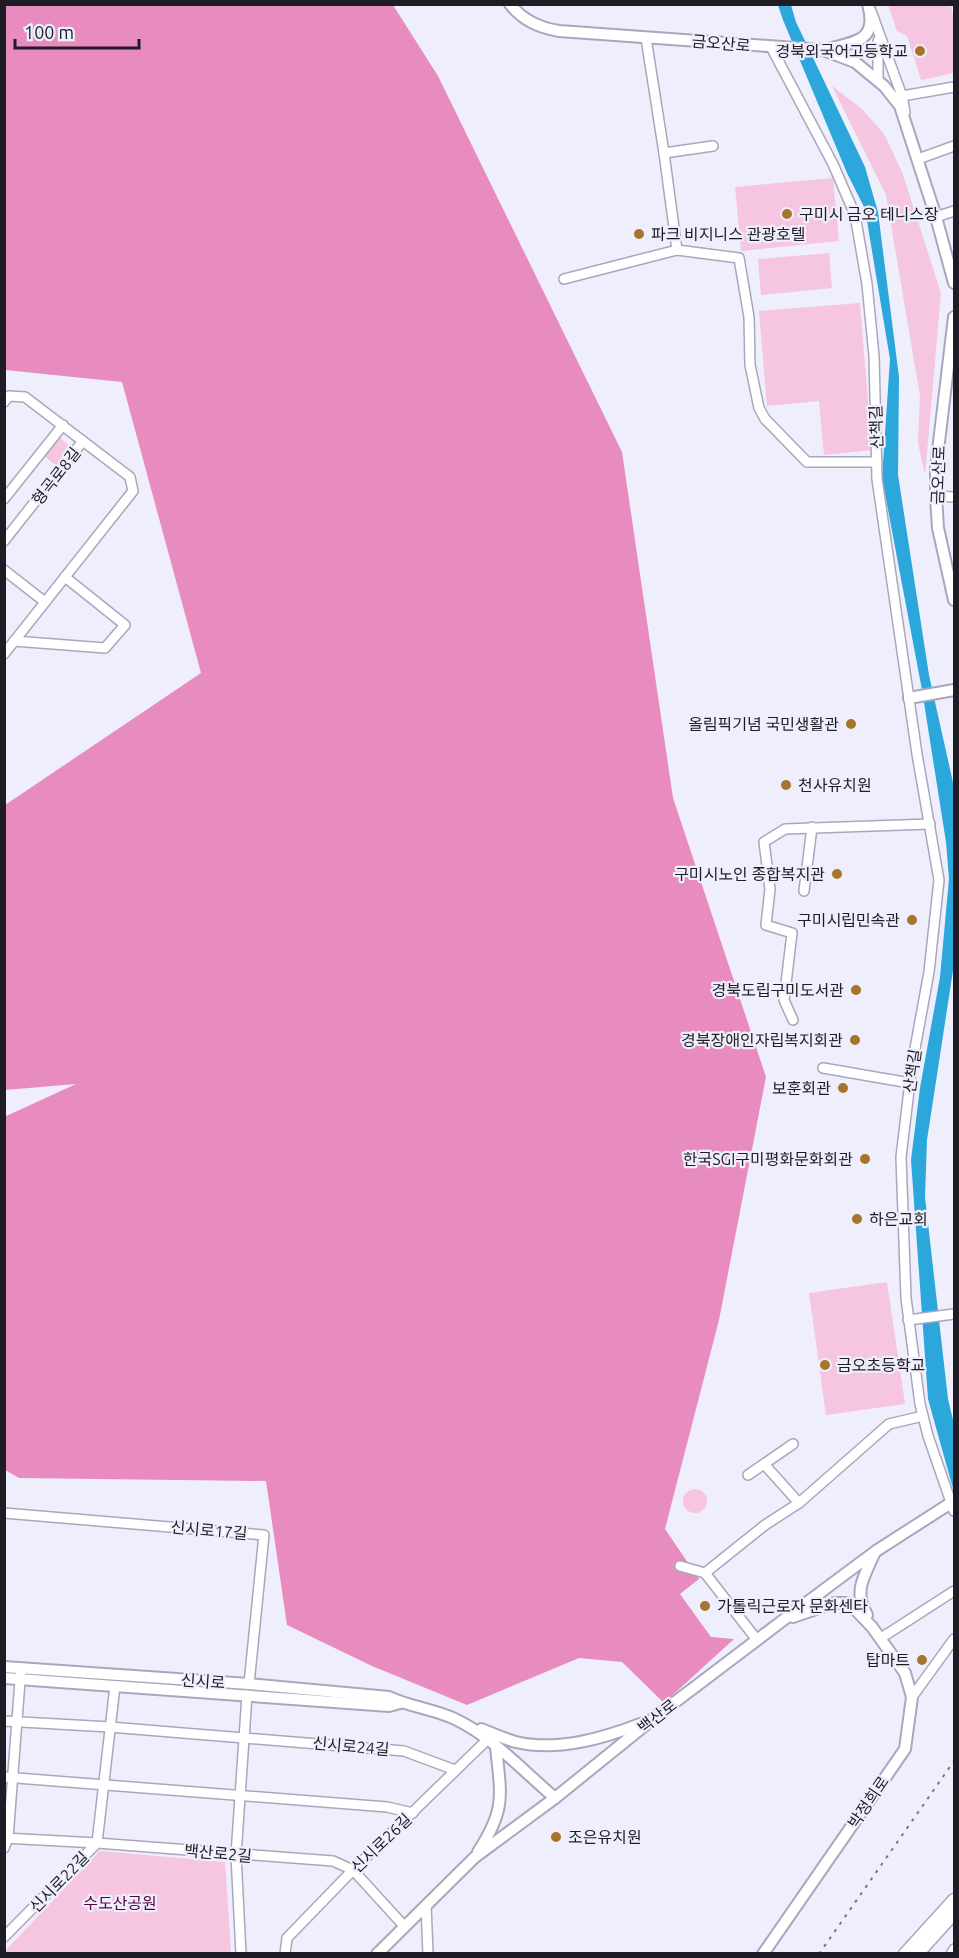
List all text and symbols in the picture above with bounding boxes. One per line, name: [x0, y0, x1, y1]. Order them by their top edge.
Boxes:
scale bar: [15, 12, 140, 50]
text: 100 m: [24, 22, 74, 42]
street label: 금오산로: [691, 31, 751, 55]
place label: 경북외국어고등학교: [776, 42, 908, 60]
marker: 경북외국어고등학교: [913, 44, 927, 58]
place label: 구미시 금오 테니스장: [799, 205, 939, 223]
marker: 구미시 금오 테니스장: [780, 207, 794, 221]
place label: 파크 비지니스 관광호텔: [651, 225, 806, 243]
marker: 파크 비지니스 관광호텔: [632, 227, 646, 241]
street label: 산책길: [866, 405, 886, 449]
street label: 형곡로8길: [28, 444, 84, 508]
street label: 금오산로: [928, 445, 948, 505]
place label: 올림픽기념 국민생활관: [688, 715, 839, 733]
marker: 올림픽기념 국민생활관: [844, 717, 858, 731]
place label: 천사유치원: [798, 776, 872, 794]
marker: 천사유치원: [779, 778, 793, 792]
place label: 구미시노인 종합복지관: [674, 865, 825, 883]
marker: 구미시노인 종합복지관: [830, 867, 844, 881]
place label: 구미시립민속관: [797, 911, 900, 929]
marker: 구미시립민속관: [905, 913, 919, 927]
place label: 경북도립구미도서관: [712, 981, 844, 999]
marker: 경북도립구미도서관: [849, 983, 863, 997]
place label: 경북장애인자립복지회관: [681, 1031, 843, 1049]
marker: 경북장애인자립복지회관: [848, 1033, 862, 1047]
street label: 산책길: [900, 1048, 924, 1094]
place label: 보훈회관: [772, 1079, 831, 1097]
marker: 보훈회관: [836, 1081, 850, 1095]
place label: 한국SGI구미평화문화회관: [683, 1150, 853, 1168]
marker: 한국SGI구미평화문화회관: [858, 1152, 872, 1166]
place label: 하은교회: [869, 1210, 928, 1228]
marker: 하은교회: [850, 1212, 864, 1226]
place label: 금오초등학교: [837, 1356, 925, 1374]
marker: 금오초등학교: [818, 1358, 832, 1372]
street label: 신시로17길: [170, 1518, 248, 1542]
place label: 가톨릭근로자 문화센타: [717, 1597, 868, 1615]
marker: 가톨릭근로자 문화센타: [698, 1599, 712, 1613]
place label: 탑마트: [866, 1651, 910, 1669]
marker: 탑마트: [915, 1653, 929, 1667]
street label: 신시로: [180, 1670, 226, 1692]
street label: 백산로: [634, 1695, 680, 1737]
street label: 신시로24길: [312, 1734, 390, 1758]
street label: 박정희로: [844, 1772, 892, 1831]
street label: 신시로26길: [347, 1810, 415, 1876]
place label: 조은유치원: [568, 1828, 642, 1846]
marker: 조은유치원: [549, 1830, 563, 1844]
street label: 백산로2길: [183, 1841, 253, 1865]
street label: 신시로22길: [26, 1848, 92, 1916]
park label: 수도산공원: [83, 1894, 157, 1912]

